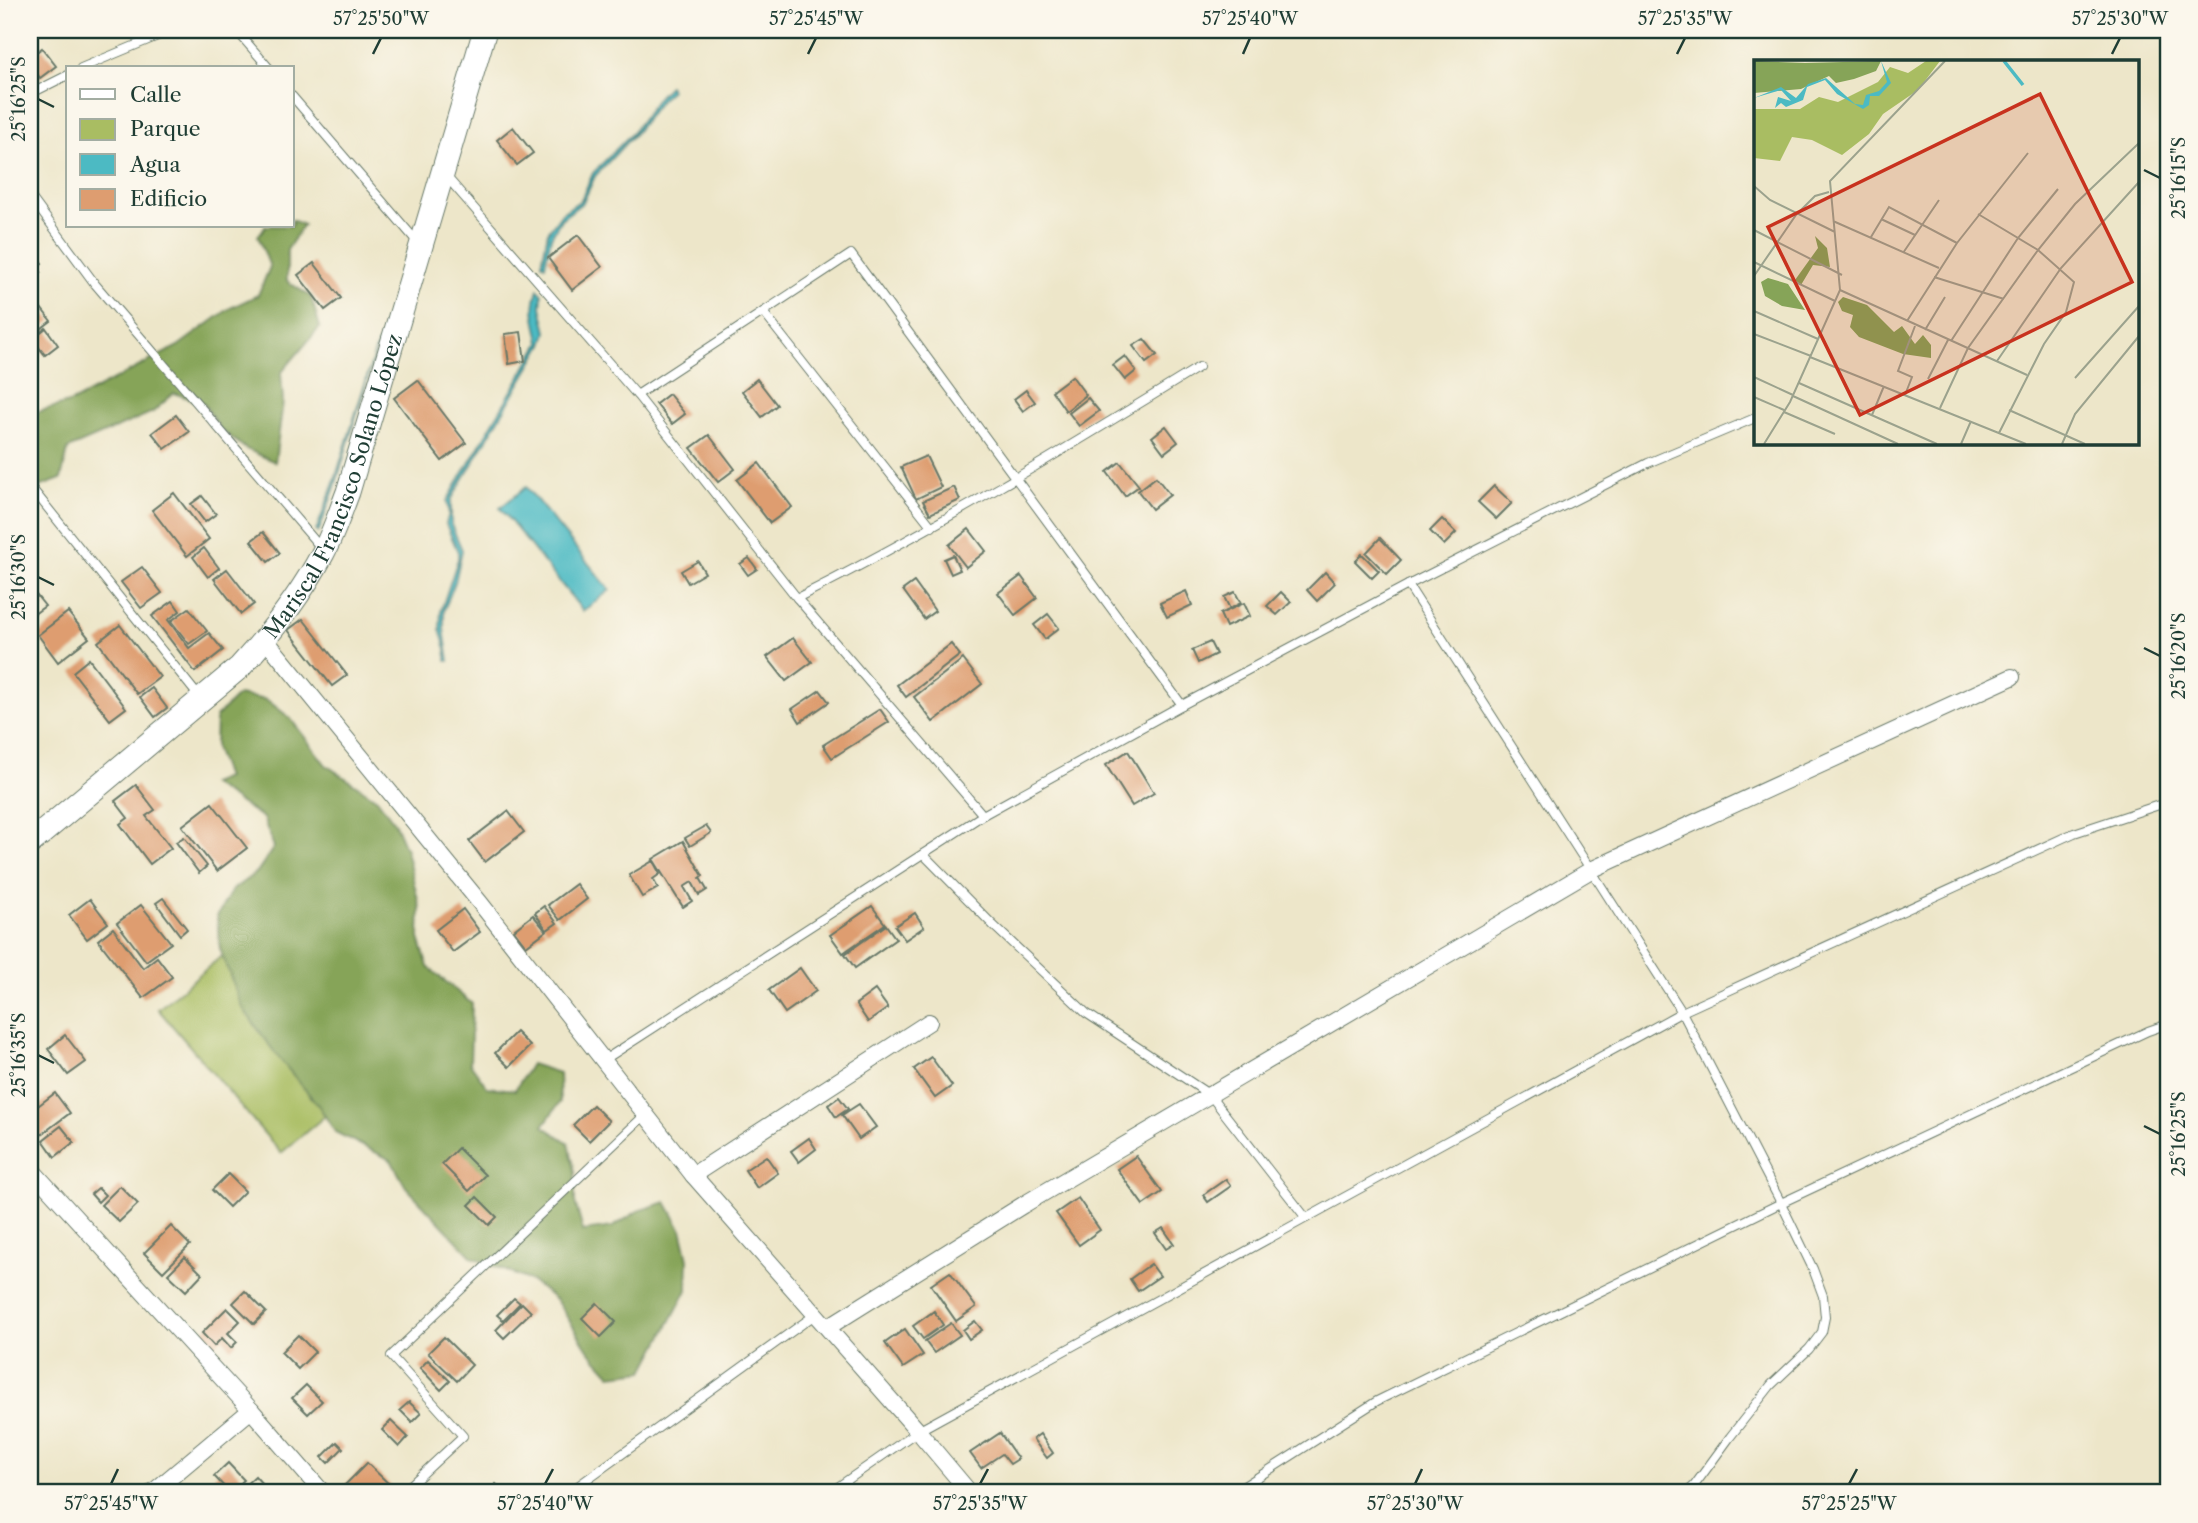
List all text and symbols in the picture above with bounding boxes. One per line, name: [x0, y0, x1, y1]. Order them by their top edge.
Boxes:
text: 57°25'50"W: [333, 8, 430, 30]
text: 57°25'45"W: [769, 8, 864, 30]
text: 57°25'40"W: [1202, 8, 1299, 30]
text: 57°25'35"W: [1638, 8, 1734, 30]
text: 57°25'30"W: [2072, 8, 2169, 30]
text: 25°16'25"S: [8, 56, 30, 142]
inset map: [1754, 60, 2138, 444]
legend: [66, 66, 294, 228]
text: Calle: [130, 82, 182, 107]
text: Parque: [130, 116, 201, 141]
text: 25°16'15"S: [2168, 137, 2190, 219]
text: Agua: [129, 152, 182, 177]
text: Edificio: [130, 186, 207, 211]
street label: Mariscal Francisco Solano López: [258, 331, 407, 643]
text: 25°16'30"S: [8, 534, 30, 620]
text: 25°16'20"S: [2168, 613, 2190, 699]
text: 25°16'35"S: [8, 1013, 30, 1097]
text: 25°16'25"S: [2168, 1091, 2190, 1177]
text: 57°25'45"W: [64, 1493, 159, 1515]
text: 57°25'40"W: [497, 1493, 594, 1515]
text: 57°25'35"W: [933, 1493, 1029, 1515]
text: 57°25'30"W: [1367, 1493, 1464, 1515]
text: 57°25'25"W: [1801, 1493, 1898, 1515]

